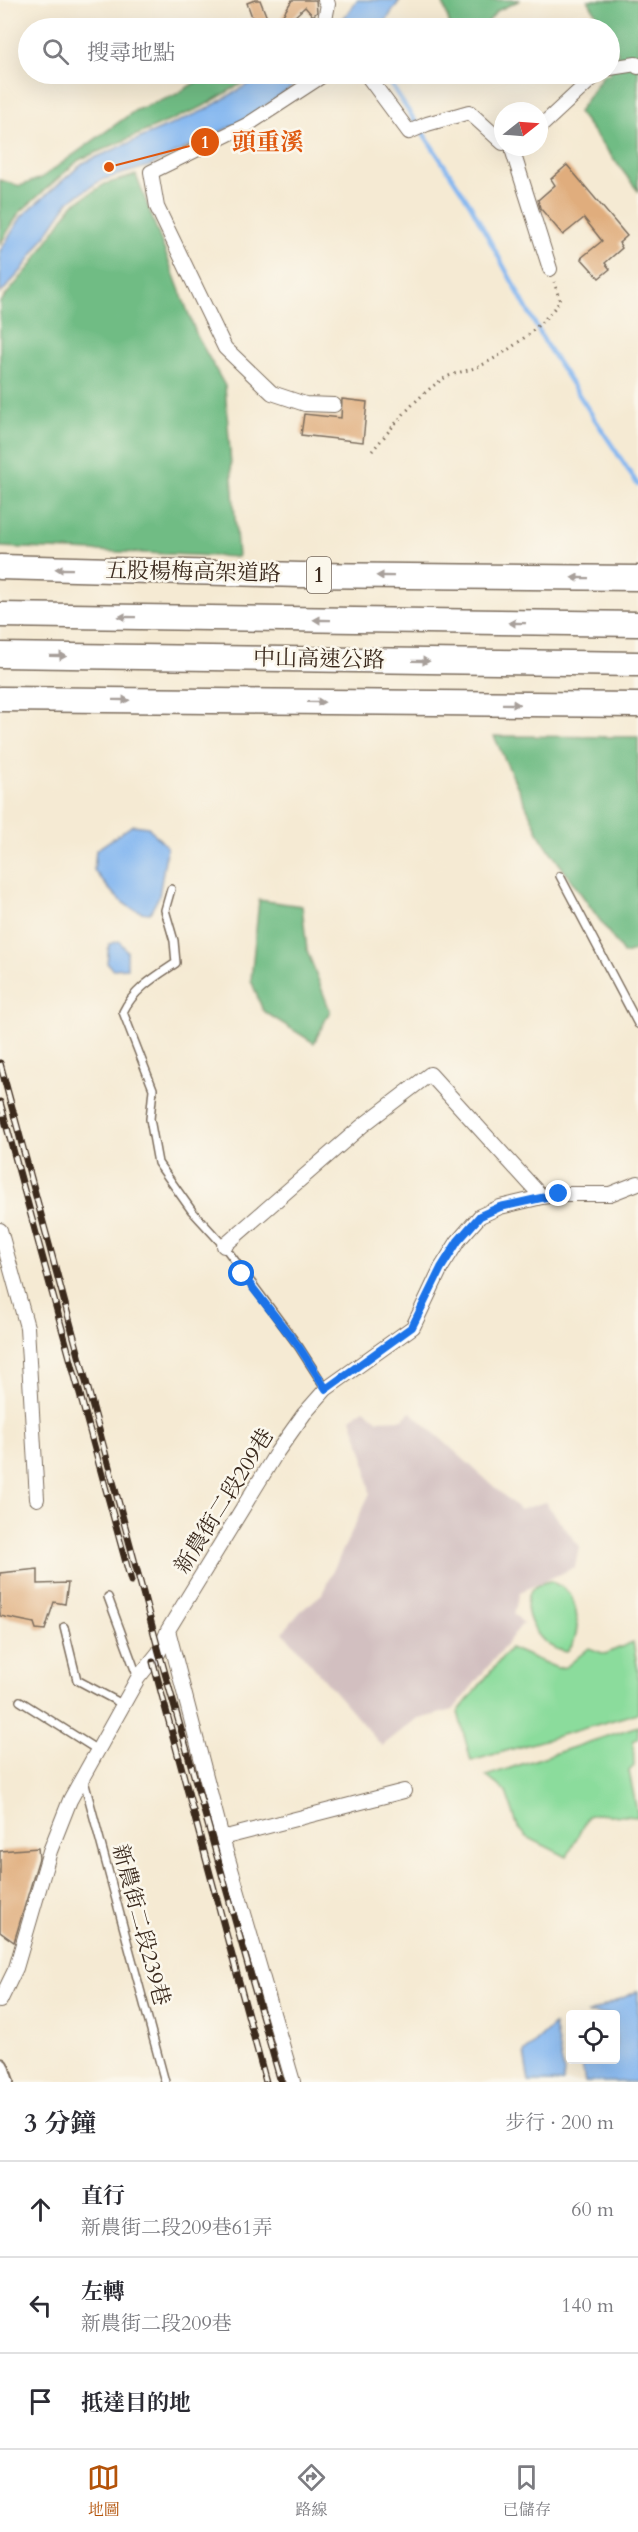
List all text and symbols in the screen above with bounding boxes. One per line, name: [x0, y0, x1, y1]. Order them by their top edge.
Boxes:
search box: [18, 18, 620, 84]
icon: search: [39, 35, 72, 68]
text: 搜尋地點: [87, 38, 175, 68]
north arrow: [494, 102, 548, 156]
callout: 頭重溪: [190, 121, 316, 163]
text: 頭重溪: [232, 126, 304, 159]
text: 1: [200, 130, 210, 155]
street label: 五股楊梅高架道路: [105, 555, 281, 589]
road number: 1: [307, 557, 331, 593]
one-way arrow: [54, 564, 73, 574]
one-way arrow: [375, 571, 394, 581]
one-way arrow: [570, 573, 589, 583]
one-way arrow: [117, 612, 136, 622]
one-way arrow: [312, 615, 331, 625]
one-way arrow: [507, 618, 526, 628]
street label: 中山高速公路: [253, 643, 385, 675]
one-way arrow: [49, 651, 68, 660]
one-way arrow: [412, 656, 431, 666]
one-way arrow: [112, 695, 131, 705]
one-way arrow: [307, 697, 326, 706]
one-way arrow: [502, 699, 521, 709]
route end: [545, 1180, 571, 1206]
route start: [228, 1260, 254, 1286]
street label: 新農街二段209巷: [167, 1423, 281, 1579]
street label: 新農街二段239巷: [105, 1841, 177, 2009]
map controls: [566, 2010, 620, 2064]
button: locate: [566, 2010, 620, 2064]
text: 3 分鐘: [24, 2106, 96, 2141]
text: 步行 · 200 m: [505, 2109, 614, 2136]
text: 直行: [81, 2181, 125, 2211]
icon: ahead: [24, 2193, 57, 2226]
text: 60 m: [571, 2196, 614, 2223]
text: 新農街二段209巷61弄: [81, 2214, 272, 2241]
text: 左轉: [81, 2277, 125, 2307]
icon: left: [24, 2289, 57, 2322]
text: 140 m: [561, 2292, 614, 2319]
text: 新農街二段209巷: [81, 2310, 232, 2337]
icon: arrive: [24, 2385, 57, 2418]
text: 抵達目的地: [81, 2388, 191, 2418]
tab: 地圖: [87, 2461, 120, 2521]
tab: 路線: [295, 2461, 328, 2521]
tab: 已儲存: [503, 2461, 551, 2521]

